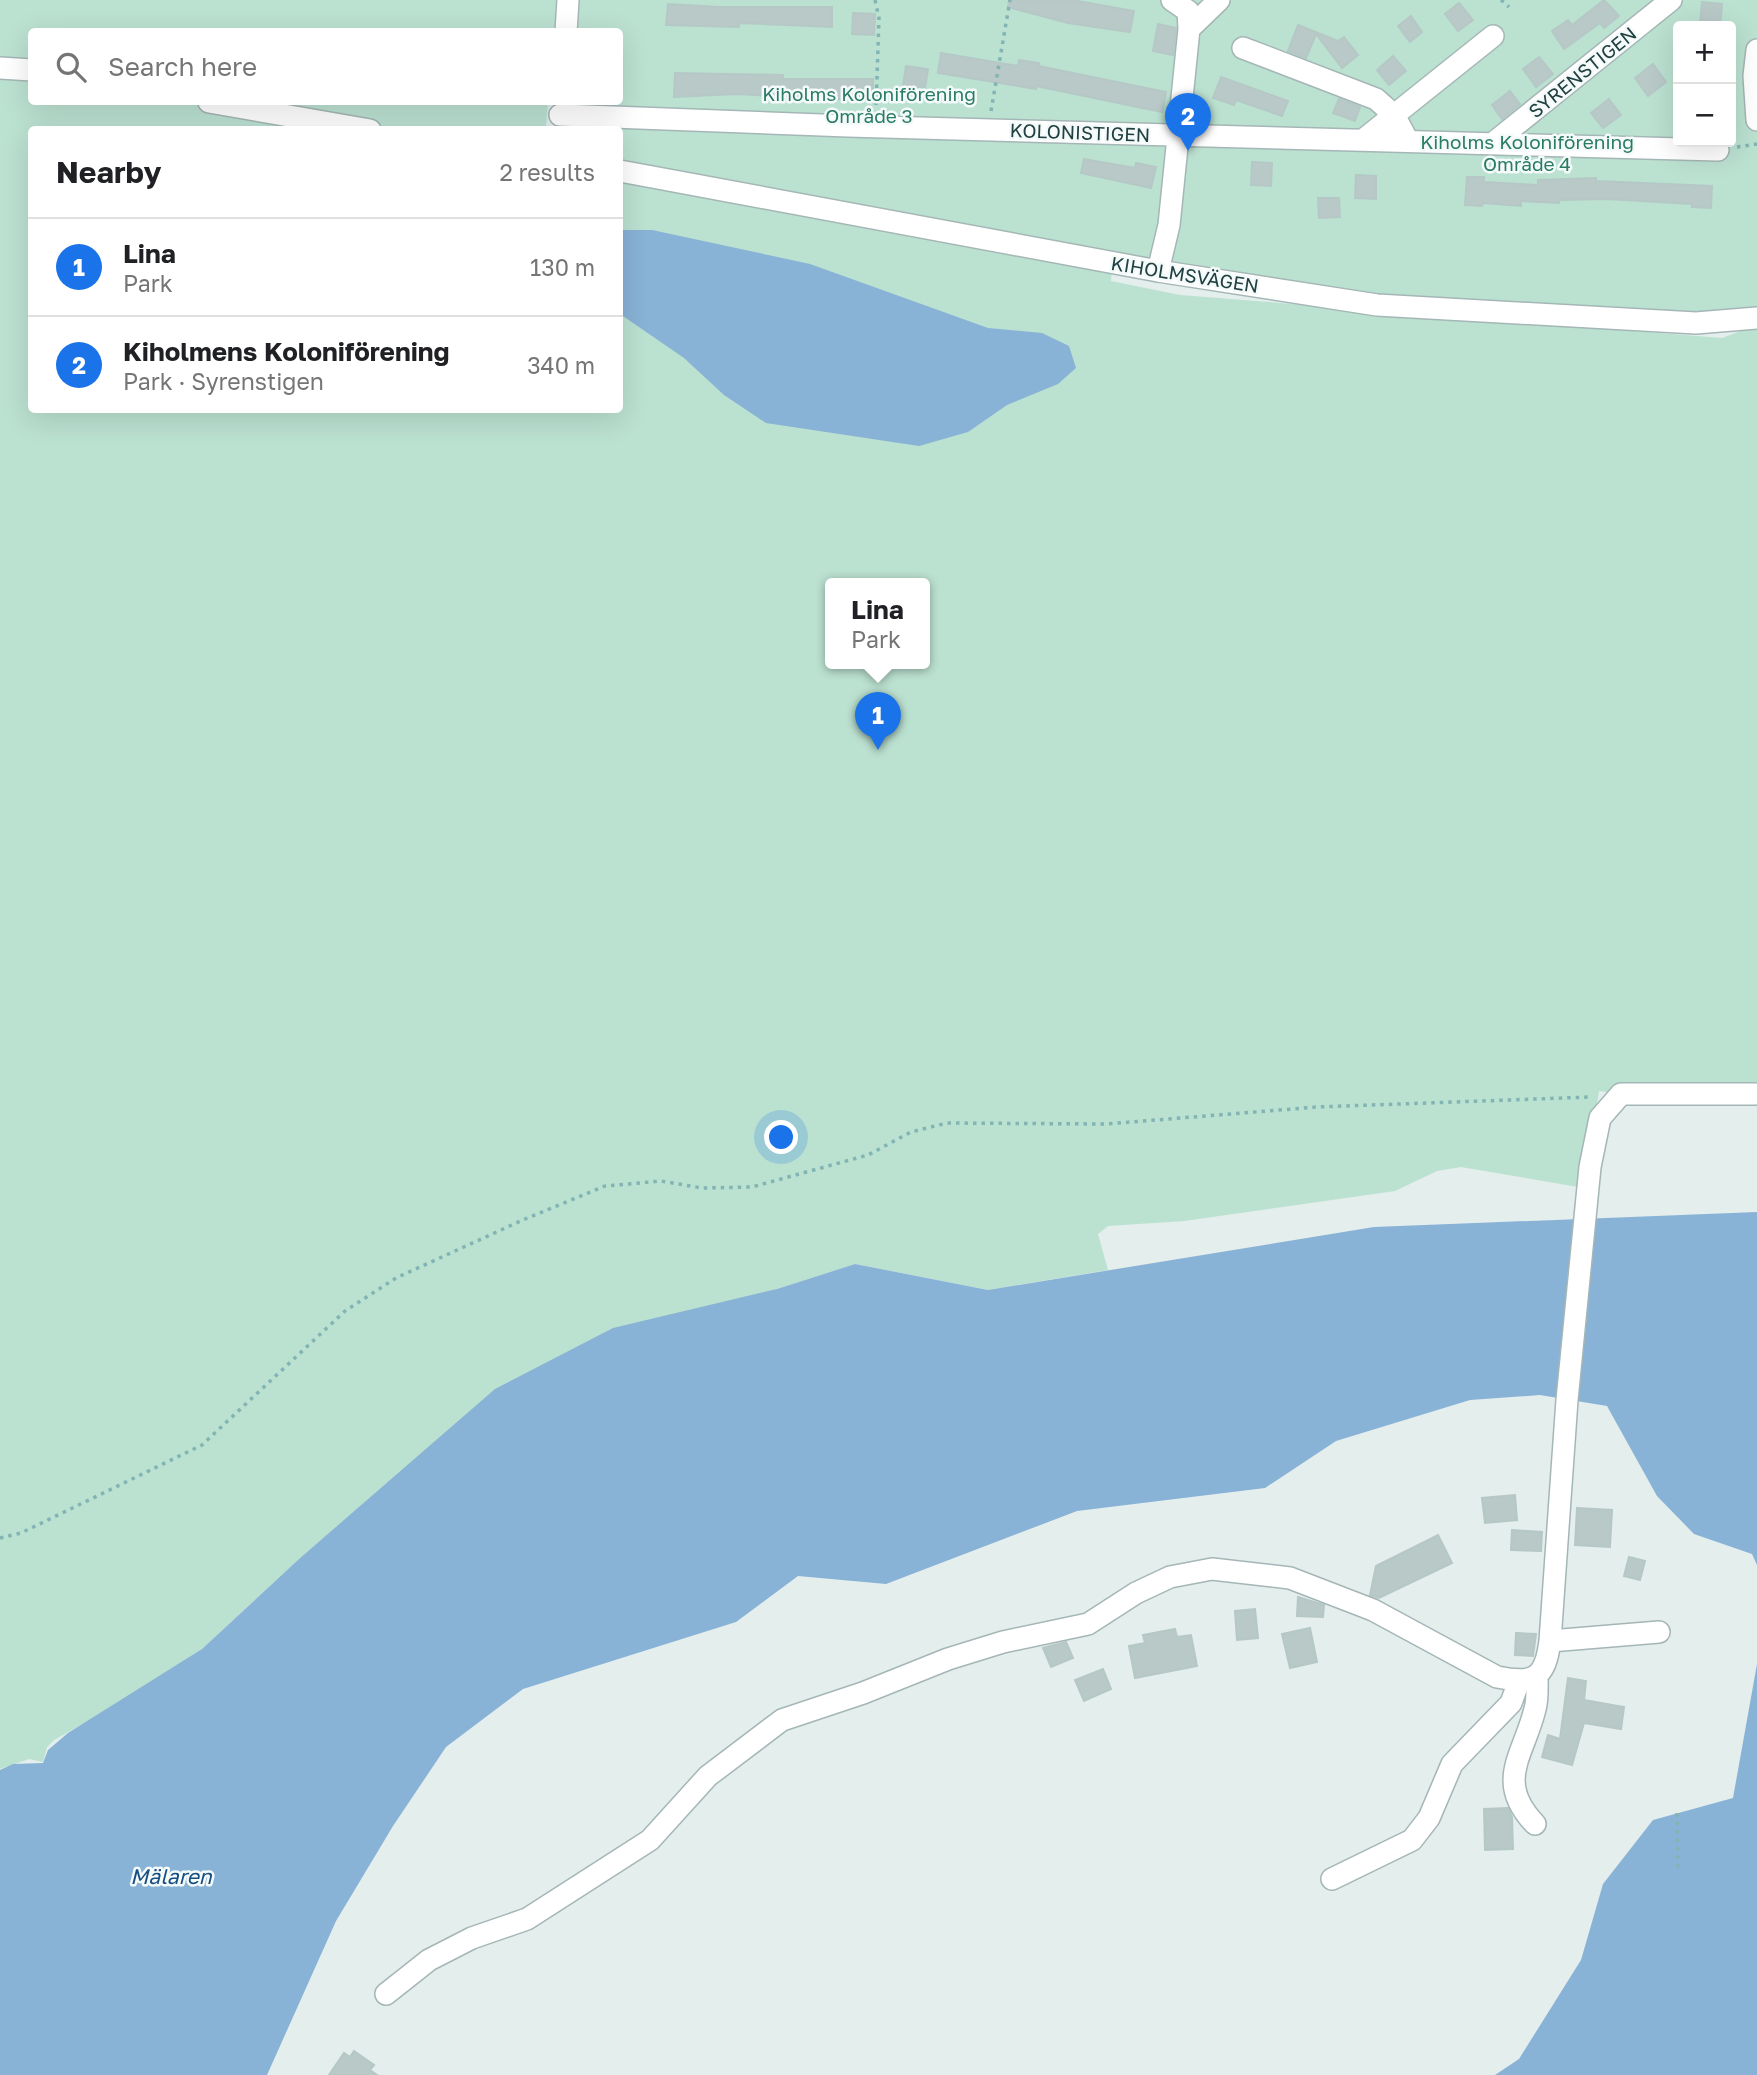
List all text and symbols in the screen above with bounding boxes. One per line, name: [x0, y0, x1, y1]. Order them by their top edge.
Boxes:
map controls: [1673, 21, 1736, 147]
button: +: [1673, 21, 1736, 84]
street label: SYRENSTIGEN: [1523, 22, 1641, 122]
search box: [28, 28, 623, 105]
icon: search: [52, 48, 90, 86]
text: Search here: [108, 51, 257, 82]
park label: Kiholms Koloniförening Område 3: [762, 82, 976, 127]
button: −: [1673, 84, 1736, 147]
pin: 2: [1165, 93, 1211, 151]
street label: KOLONISTIGEN: [1009, 118, 1151, 146]
park label: Kiholms Koloniförening Område 4: [1420, 130, 1634, 175]
text: Nearby: [56, 154, 161, 190]
text: 2 results: [499, 158, 595, 186]
text: Lina: [123, 238, 176, 269]
street label: KIHOLMSVÄGEN: [1109, 251, 1261, 297]
text: 1: [73, 253, 85, 281]
text: 130 m: [530, 253, 595, 281]
text: Park: [123, 269, 173, 297]
text: Kiholmens Koloniförening: [123, 336, 449, 367]
text: 2: [72, 351, 86, 379]
text: 340 m: [527, 351, 595, 379]
text: Park · Syrenstigen: [123, 367, 324, 395]
popup: [825, 578, 930, 669]
text: Lina: [851, 594, 904, 625]
text: Park: [851, 625, 901, 653]
pin: 1: [855, 692, 901, 750]
your location: [764, 1120, 798, 1154]
water label: Mälaren: [130, 1863, 213, 1889]

